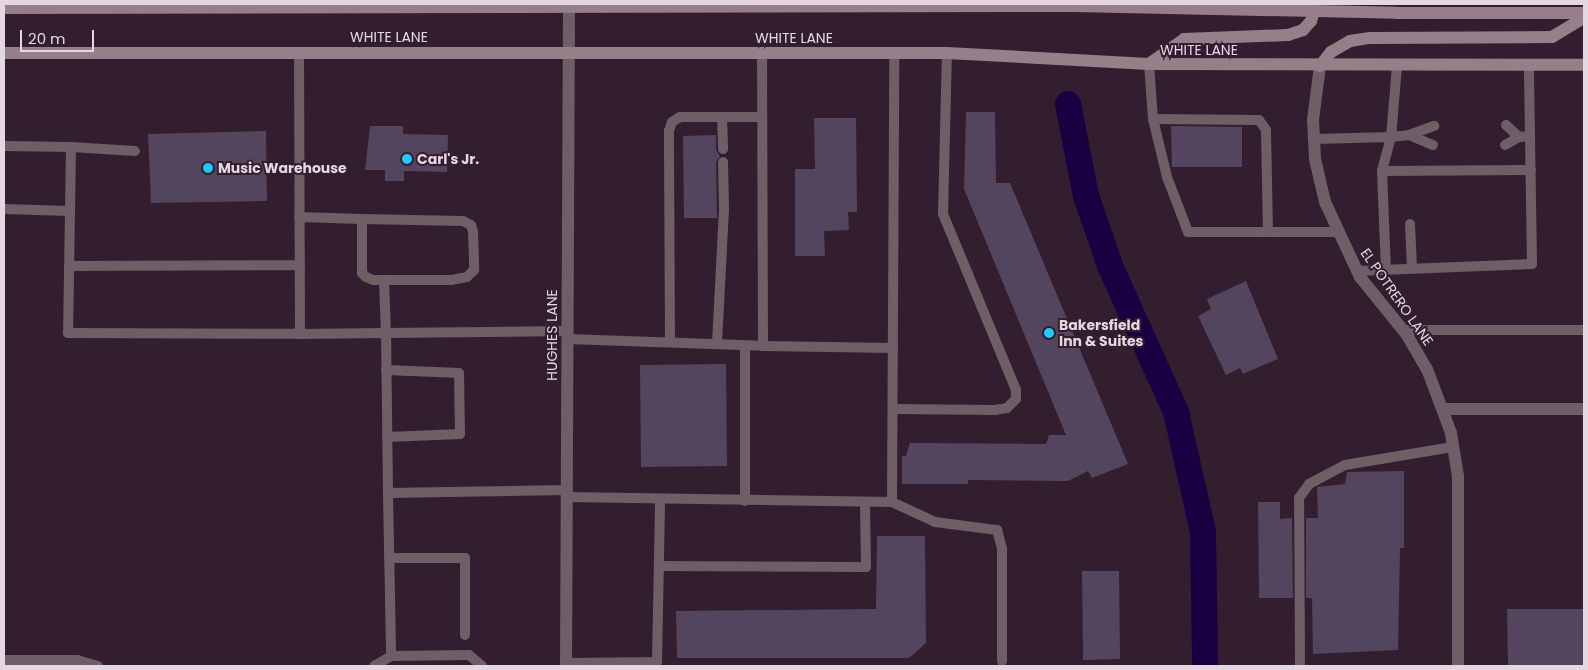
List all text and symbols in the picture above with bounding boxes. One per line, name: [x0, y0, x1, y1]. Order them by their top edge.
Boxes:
scale bar: [22, 20, 96, 52]
text: 20 m: [28, 28, 66, 49]
street label: WHITE LANE: [350, 29, 428, 45]
street label: WHITE LANE: [755, 30, 833, 46]
street label: WHITE LANE: [1160, 42, 1238, 58]
place label: Carl's Jr.: [417, 151, 479, 167]
marker: Carl's Jr.: [401, 153, 413, 165]
place label: Music Warehouse: [218, 160, 347, 176]
marker: Music Warehouse: [202, 162, 214, 174]
street label: EL POTRERO LANE: [1357, 245, 1437, 349]
street label: HUGHES LANE: [544, 289, 560, 381]
place label: Bakersfield Inn & Suites: [1059, 317, 1143, 350]
marker: Bakersfield Inn & Suites: [1043, 327, 1055, 339]

